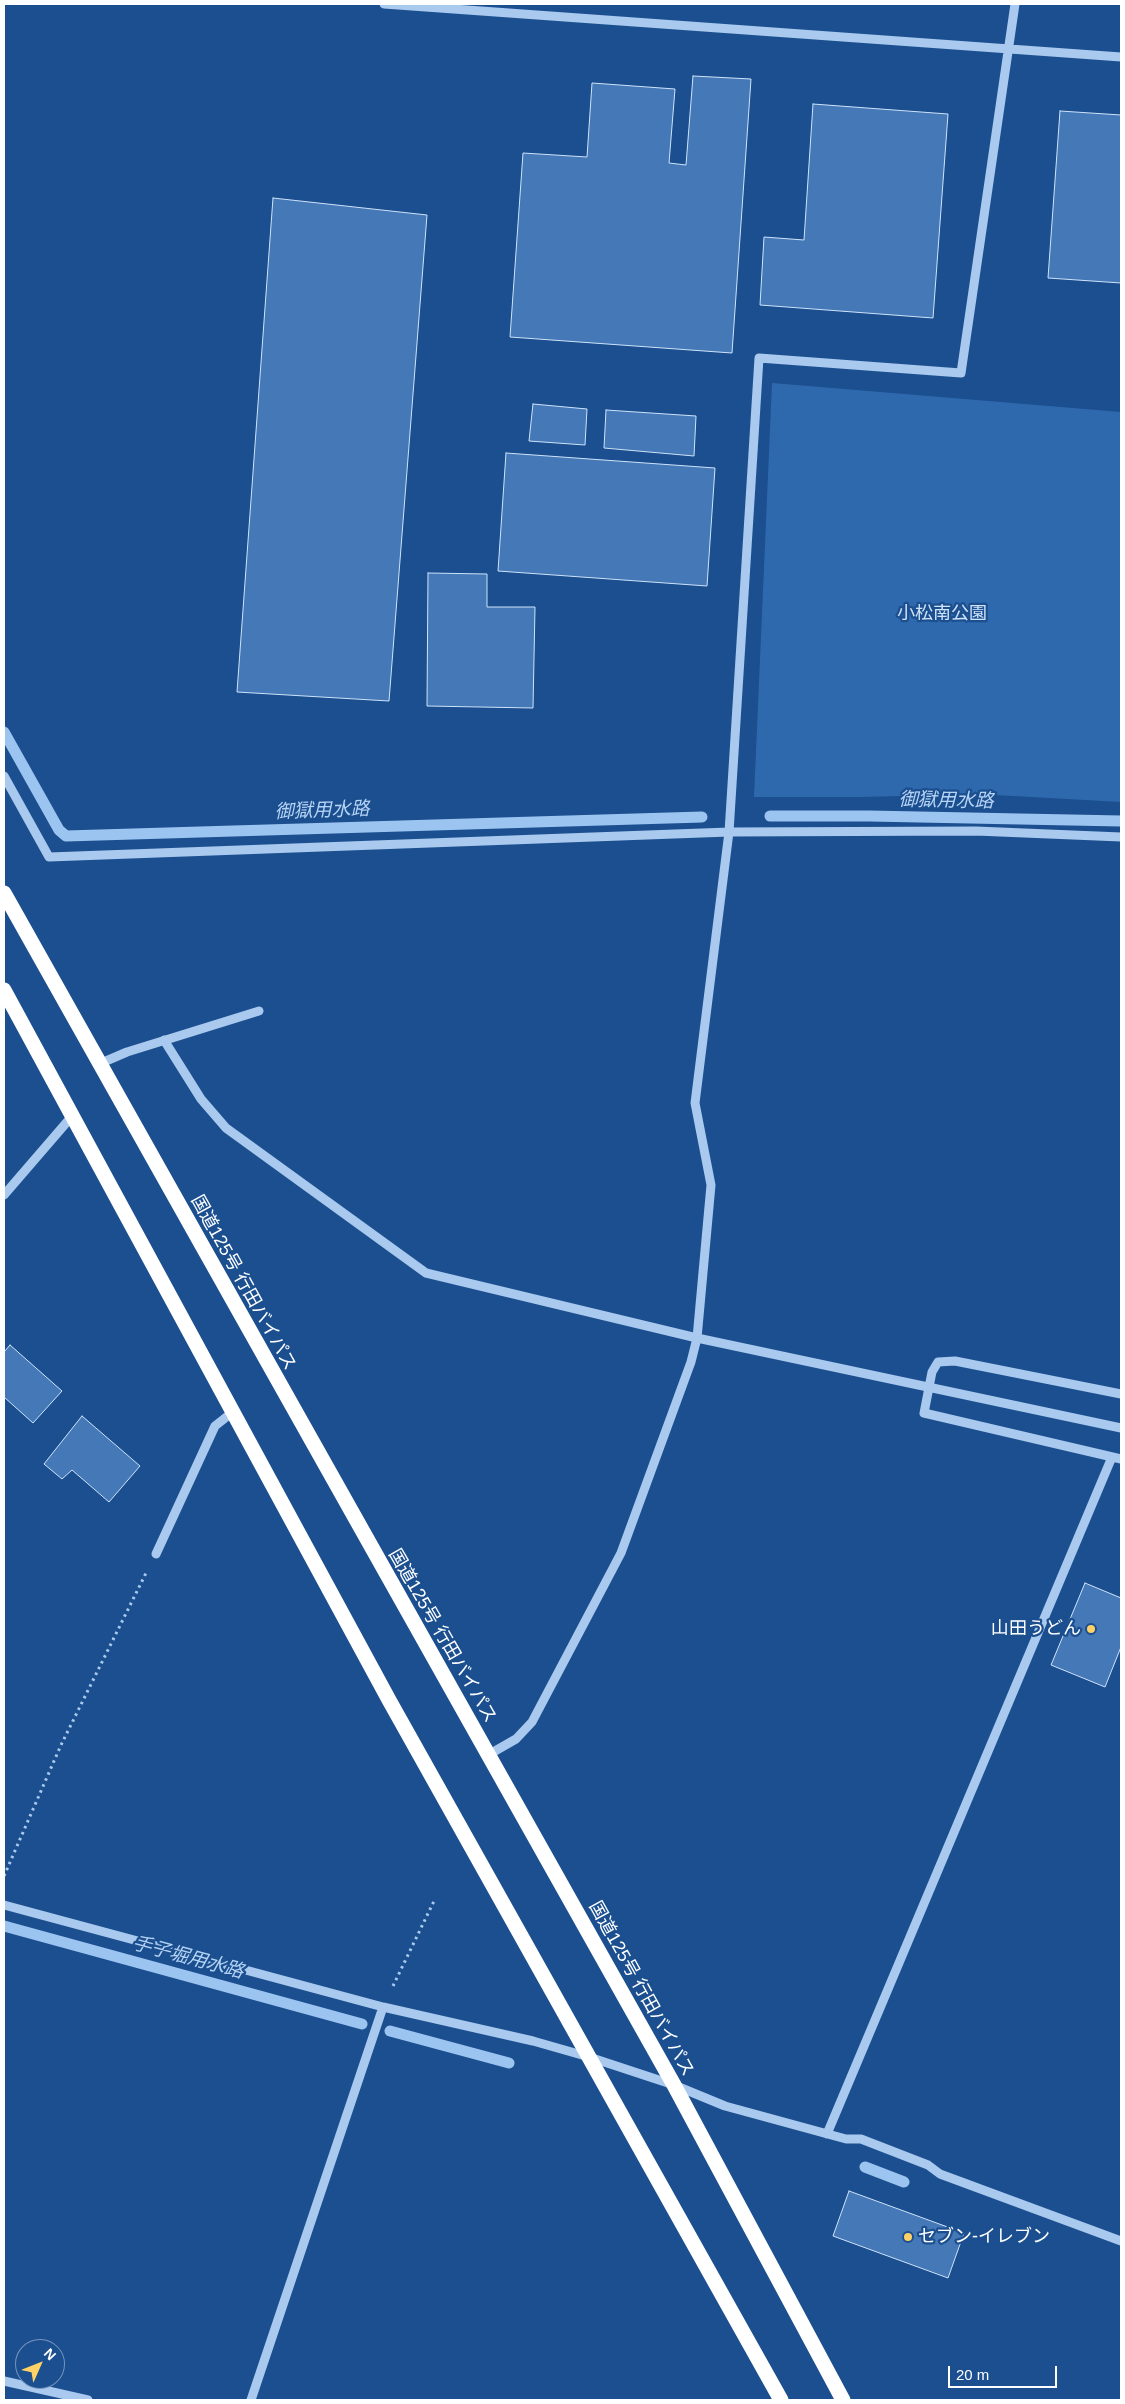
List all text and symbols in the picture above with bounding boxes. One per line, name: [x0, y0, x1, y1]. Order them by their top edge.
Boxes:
park label: 小松南公園: [897, 603, 987, 625]
water label: 御獄用水路: [898, 789, 994, 813]
water label: 御獄用水路: [274, 798, 370, 824]
street label: 国道125号 行田バイパス: [186, 1192, 300, 1374]
street label: 国道125号 行田バイパス: [383, 1545, 501, 1727]
place label: 山田うどん: [991, 1618, 1081, 1640]
marker: 山田うどん: [1085, 1623, 1097, 1635]
street label: 国道125号 行田バイパス: [584, 1898, 698, 2080]
water label: 手子堀用水路: [130, 1932, 246, 1984]
place label: セブン-イレブン: [918, 2226, 1050, 2248]
marker: セブン-イレブン: [902, 2231, 914, 2243]
north arrow: [15, 2339, 65, 2389]
text: N: [41, 2345, 59, 2363]
scale bar: [950, 2356, 1059, 2388]
text: 20 m: [956, 2366, 989, 2383]

